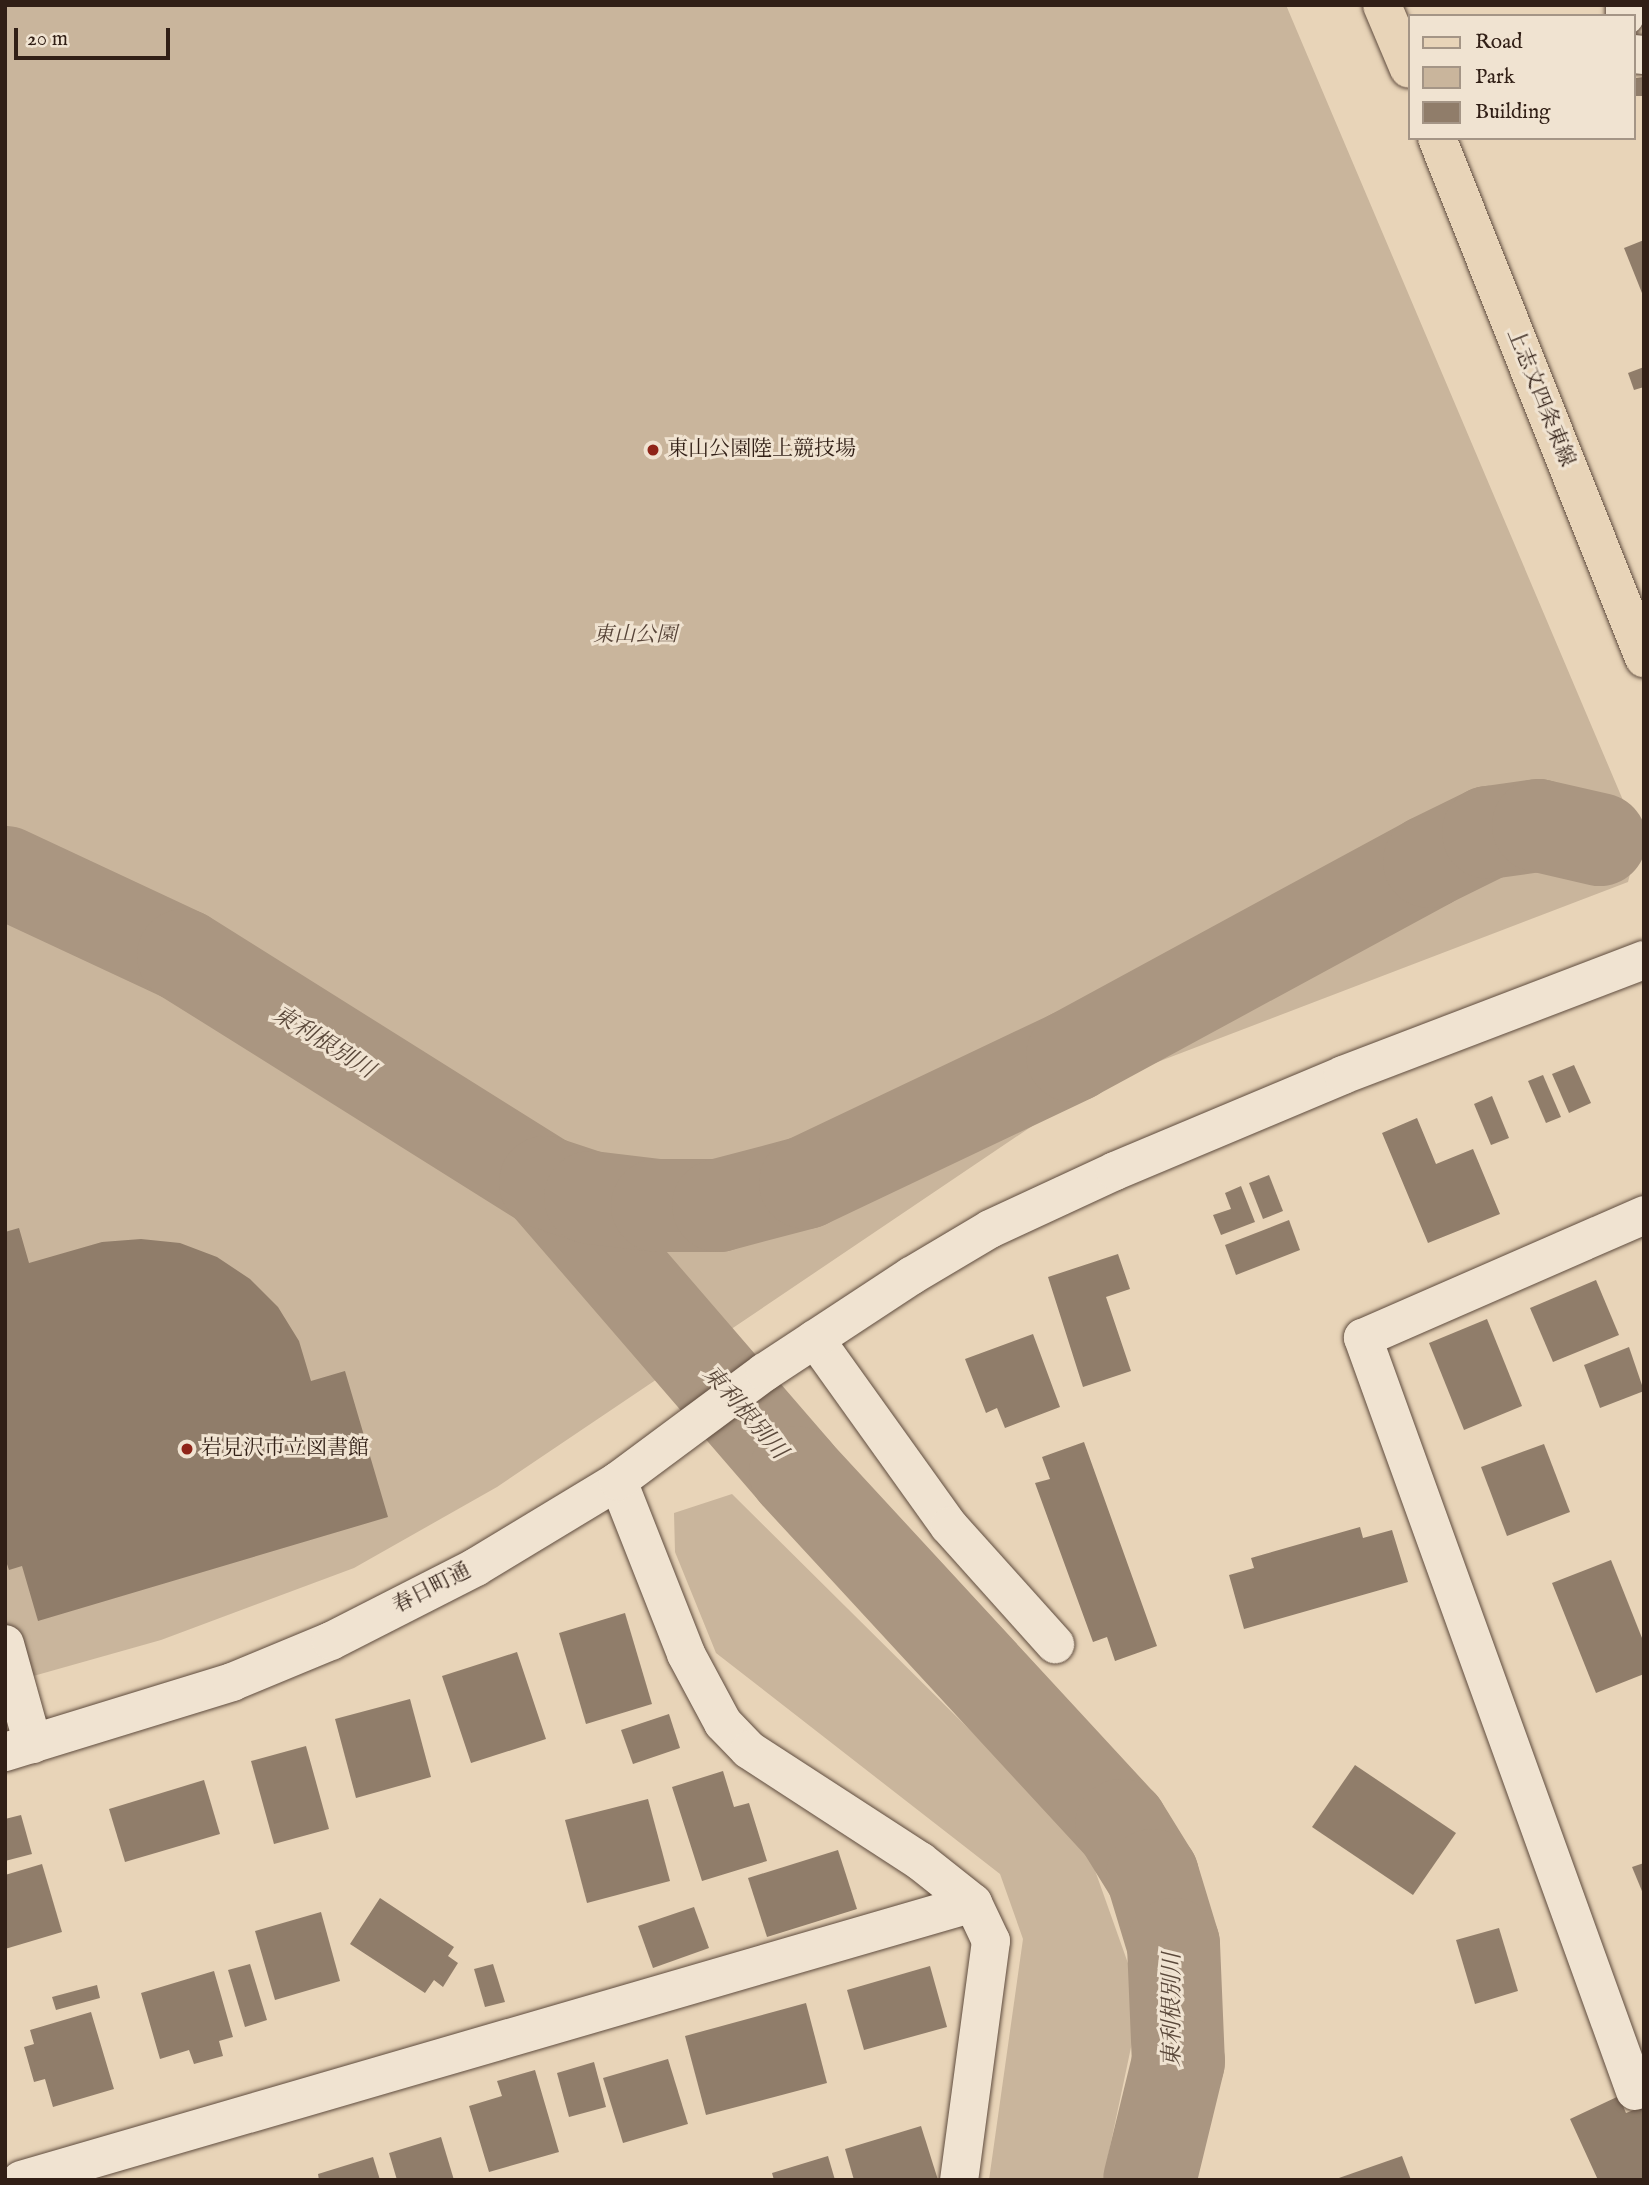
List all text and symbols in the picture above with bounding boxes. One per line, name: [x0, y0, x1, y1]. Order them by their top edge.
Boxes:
scale bar: [18, 14, 173, 58]
legend: [1408, 14, 1635, 140]
text: 20 m: [27, 26, 68, 53]
text: Road: [1475, 29, 1522, 56]
text: Park: [1475, 64, 1515, 91]
text: Building: [1475, 99, 1550, 126]
street label: 上志文四条東線: [1501, 325, 1579, 471]
place label: 東山公園陸上競技場: [667, 437, 856, 463]
marker: 東山公園陸上競技場: [645, 442, 661, 458]
park label: 東山公園: [593, 623, 677, 649]
water label: 東利根別川: [267, 1001, 379, 1085]
water label: 東利根別川: [696, 1361, 792, 1465]
place label: 岩見沢市立図書館: [201, 1436, 369, 1462]
marker: 岩見沢市立図書館: [179, 1441, 195, 1457]
street label: 春日町通: [389, 1559, 475, 1619]
water label: 東利根別川: [1159, 1953, 1187, 2067]

